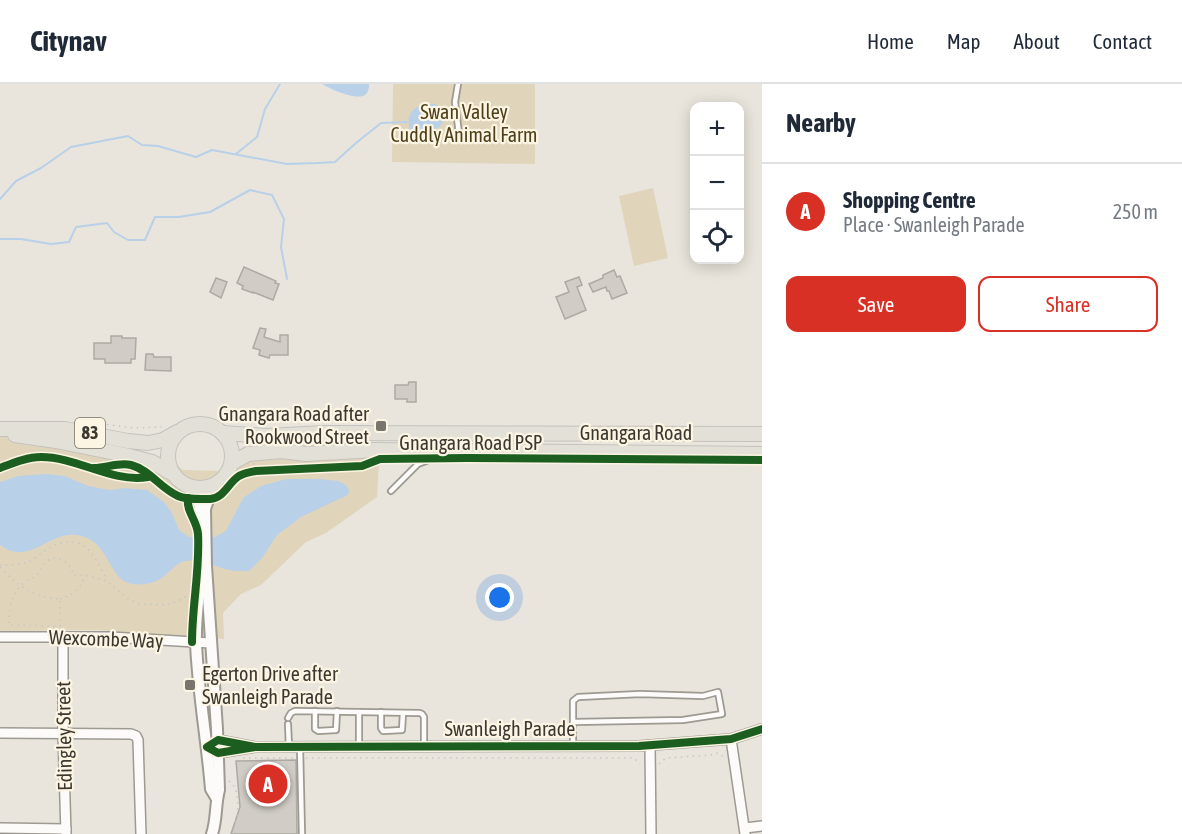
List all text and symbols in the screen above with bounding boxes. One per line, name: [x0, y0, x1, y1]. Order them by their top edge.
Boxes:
text: Citynav: [30, 25, 107, 57]
text: Home: [867, 29, 914, 53]
text: Map: [947, 29, 981, 53]
text: About: [1014, 29, 1060, 53]
text: Contact: [1093, 29, 1152, 53]
park label: Swan Valley Cuddly Animal Farm: [391, 100, 537, 146]
map controls: [690, 102, 744, 264]
button: +: [690, 102, 744, 156]
text: Nearby: [786, 108, 856, 138]
button: −: [690, 156, 744, 210]
text: Shopping Centre: [843, 187, 976, 213]
text: A: [801, 200, 810, 223]
text: 250 m: [1113, 200, 1158, 223]
button: locate: [690, 210, 744, 264]
text: Place · Swanleigh Parade: [843, 213, 1024, 236]
button: Save: [786, 276, 966, 332]
button: Share: [978, 276, 1158, 332]
place label: Gnangara Road after Rookwood Street: [218, 402, 370, 448]
road number: 83: [75, 418, 105, 448]
marker: Gnangara Road after Rookwood Street: [374, 419, 388, 433]
street label: Gnangara Road: [580, 421, 692, 444]
street label: Gnangara Road PSP: [399, 431, 543, 454]
your location: [485, 583, 514, 612]
street label: Wexcombe Way: [48, 625, 164, 652]
place label: Egerton Drive after Swanleigh Parade: [202, 662, 339, 708]
marker: Egerton Drive after Swanleigh Parade: [183, 678, 197, 692]
street label: Edingley Street: [51, 681, 76, 791]
street label: Swanleigh Parade: [445, 717, 575, 740]
pin: A: [248, 762, 288, 806]

